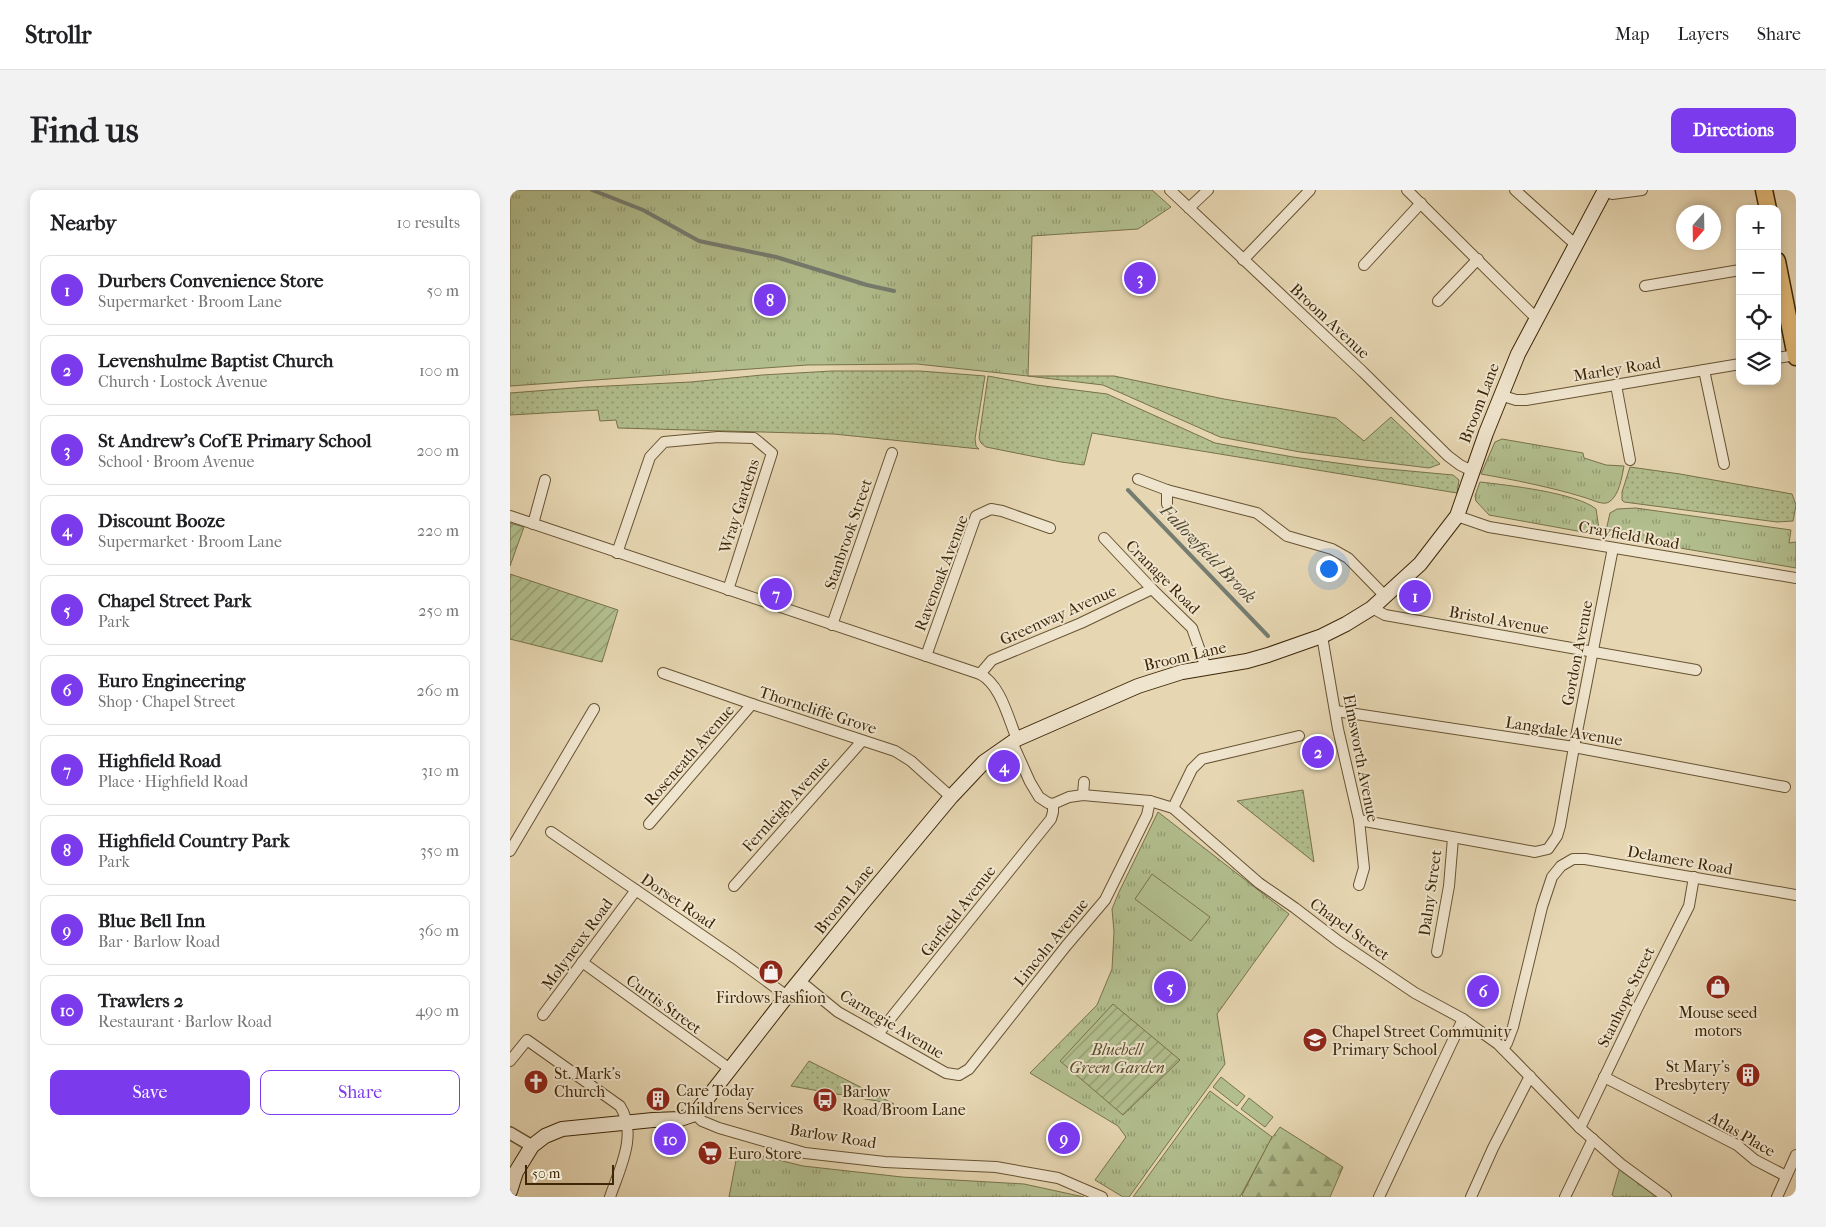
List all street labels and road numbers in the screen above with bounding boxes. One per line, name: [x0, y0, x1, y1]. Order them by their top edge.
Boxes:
street label: Broom Avenue: [1286, 279, 1374, 363]
street label: Marley Road: [1572, 353, 1662, 385]
street label: Broom Lane: [1455, 360, 1503, 446]
street label: Wray Gardens: [715, 456, 763, 556]
street label: Stanbrook Street: [820, 476, 876, 592]
street label: Ravenoak Avenue: [910, 512, 972, 634]
street label: Crayfield Road: [1577, 517, 1681, 553]
street label: Cranage Road: [1122, 536, 1204, 618]
street label: Greenway Avenue: [997, 581, 1119, 649]
street label: Gordon Avenue: [1557, 599, 1597, 707]
street label: Bristol Avenue: [1448, 602, 1550, 638]
street label: Broom Lane: [1142, 637, 1228, 675]
street label: Thorncliffe Grove: [757, 682, 879, 738]
street label: Elmsworth Avenue: [1339, 693, 1383, 824]
street label: Roseneath Avenue: [640, 701, 738, 809]
street label: Langdale Avenue: [1504, 712, 1624, 750]
street label: Fernleigh Avenue: [738, 752, 834, 856]
street label: Delamere Road: [1626, 841, 1734, 879]
street label: Dalny Street: [1415, 848, 1446, 937]
street label: Broom Lane: [810, 860, 878, 938]
street label: Garfield Avenue: [917, 862, 1000, 960]
street label: Dorset Road: [637, 869, 719, 933]
street label: Molyneux Road: [537, 894, 617, 993]
street label: Lincoln Avenue: [1010, 894, 1092, 990]
street label: Chapel Street: [1306, 894, 1394, 964]
street label: Stanhope Street: [1593, 943, 1659, 1051]
street label: Curtis Street: [623, 970, 706, 1038]
street label: Carnegie Avenue: [836, 985, 948, 1063]
street label: Atlas Place: [1705, 1107, 1779, 1161]
street label: Barlow Road: [788, 1120, 878, 1152]

